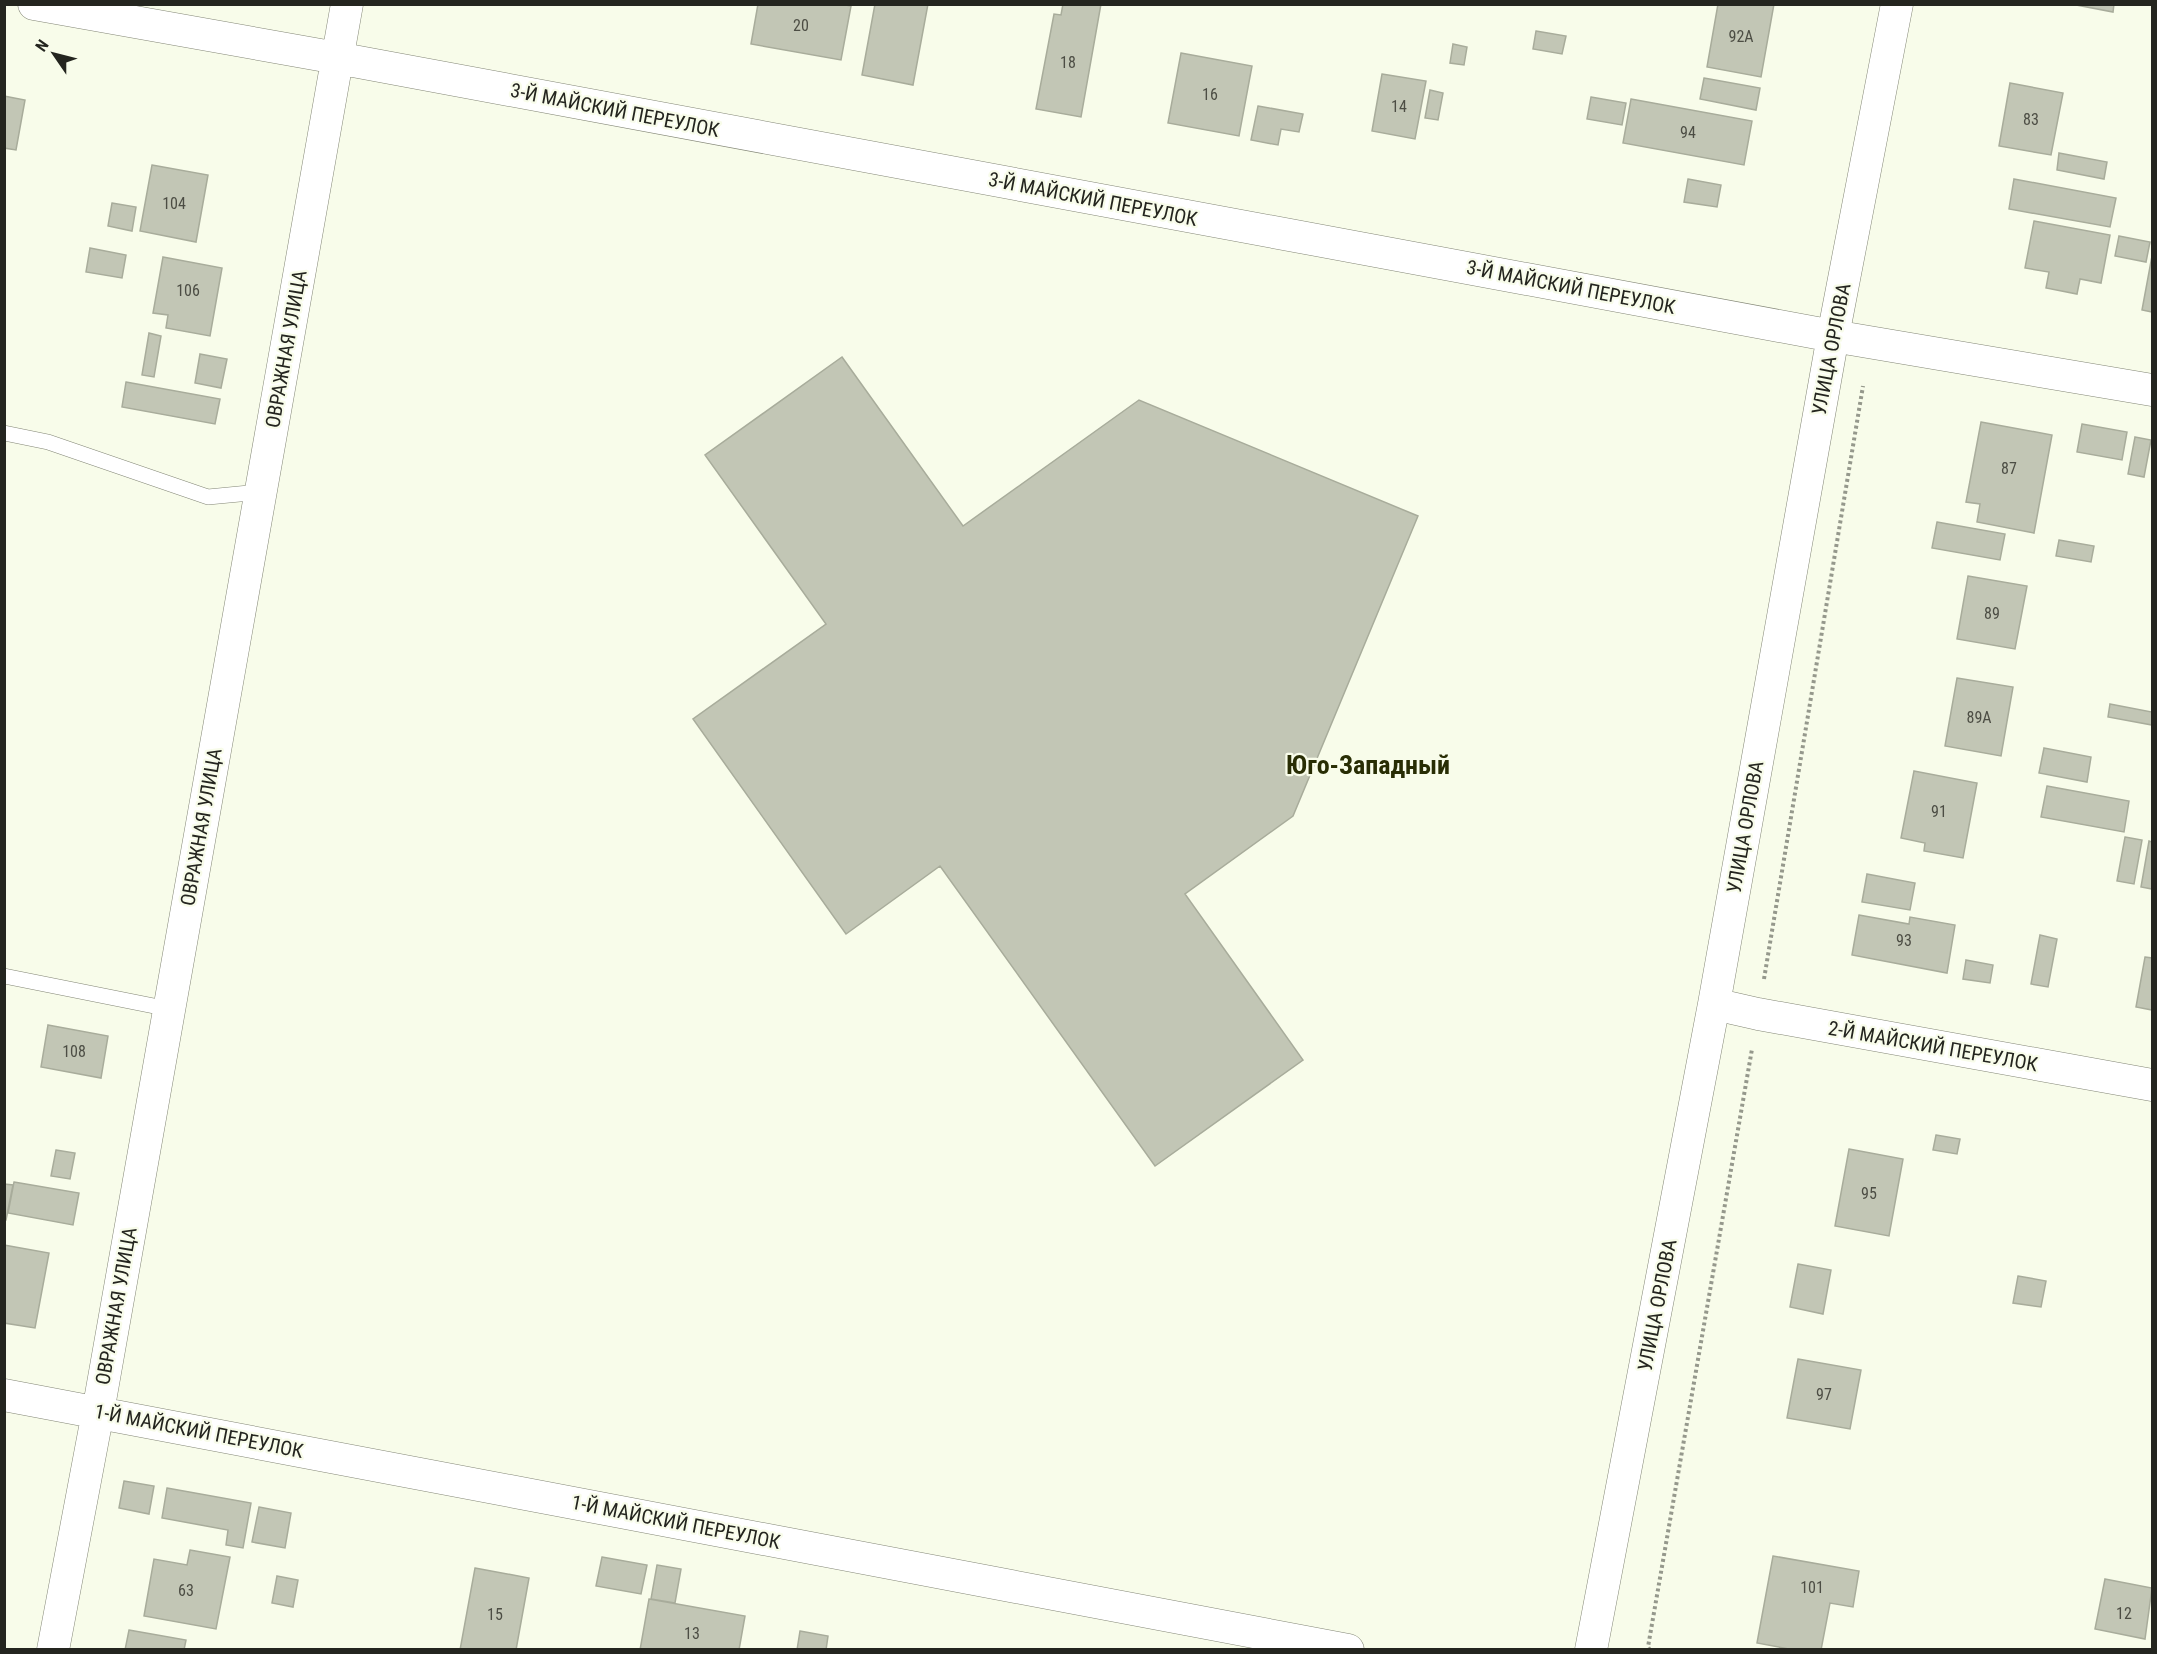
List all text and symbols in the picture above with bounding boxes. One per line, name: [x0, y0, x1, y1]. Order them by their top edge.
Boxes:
house number: 20: [793, 16, 809, 35]
north arrow: [24, 24, 84, 84]
house number: 92А: [1728, 27, 1754, 46]
text: N: [32, 36, 53, 55]
house number: 18: [1060, 53, 1076, 72]
street label: 3-Й МАЙСКИЙ ПЕРЕУЛОК: [509, 78, 722, 142]
house number: 16: [1202, 85, 1218, 104]
house number: 14: [1391, 97, 1407, 116]
house number: 83: [2023, 110, 2039, 129]
house number: 94: [1680, 123, 1696, 142]
street label: 3-Й МАЙСКИЙ ПЕРЕУЛОК: [987, 167, 1200, 231]
house number: 104: [162, 194, 186, 213]
street label: 3-Й МАЙСКИЙ ПЕРЕУЛОК: [1465, 255, 1678, 319]
street label: ОВРАЖНАЯ УЛИЦА: [260, 268, 312, 430]
house number: 106: [176, 281, 200, 300]
street label: УЛИЦА ОРЛОВА: [1806, 281, 1856, 417]
house number: 87: [2001, 459, 2017, 478]
house number: 89: [1984, 604, 2000, 623]
house number: 89А: [1966, 708, 1992, 727]
street label: ОВРАЖНАЯ УЛИЦА: [175, 746, 227, 908]
district label: Юго-Западный: [1286, 750, 1450, 780]
street label: УЛИЦА ОРЛОВА: [1722, 759, 1768, 895]
house number: 91: [1931, 802, 1947, 821]
house number: 93: [1896, 931, 1912, 950]
street label: 2-Й МАЙСКИЙ ПЕРЕУЛОК: [1826, 1016, 2040, 1076]
house number: 108: [62, 1042, 86, 1061]
house number: 95: [1861, 1184, 1877, 1203]
street label: ОВРАЖНАЯ УЛИЦА: [90, 1225, 142, 1387]
street label: УЛИЦА ОРЛОВА: [1632, 1237, 1682, 1373]
house number: 97: [1816, 1385, 1832, 1404]
street label: 1-Й МАЙСКИЙ ПЕРЕУЛОК: [93, 1399, 306, 1463]
street label: 1-Й МАЙСКИЙ ПЕРЕУЛОК: [570, 1490, 783, 1554]
house number: 101: [1800, 1578, 1824, 1597]
house number: 63: [178, 1581, 194, 1600]
house number: 12: [2116, 1604, 2132, 1623]
house number: 15: [487, 1605, 503, 1624]
house number: 13: [684, 1624, 700, 1643]

